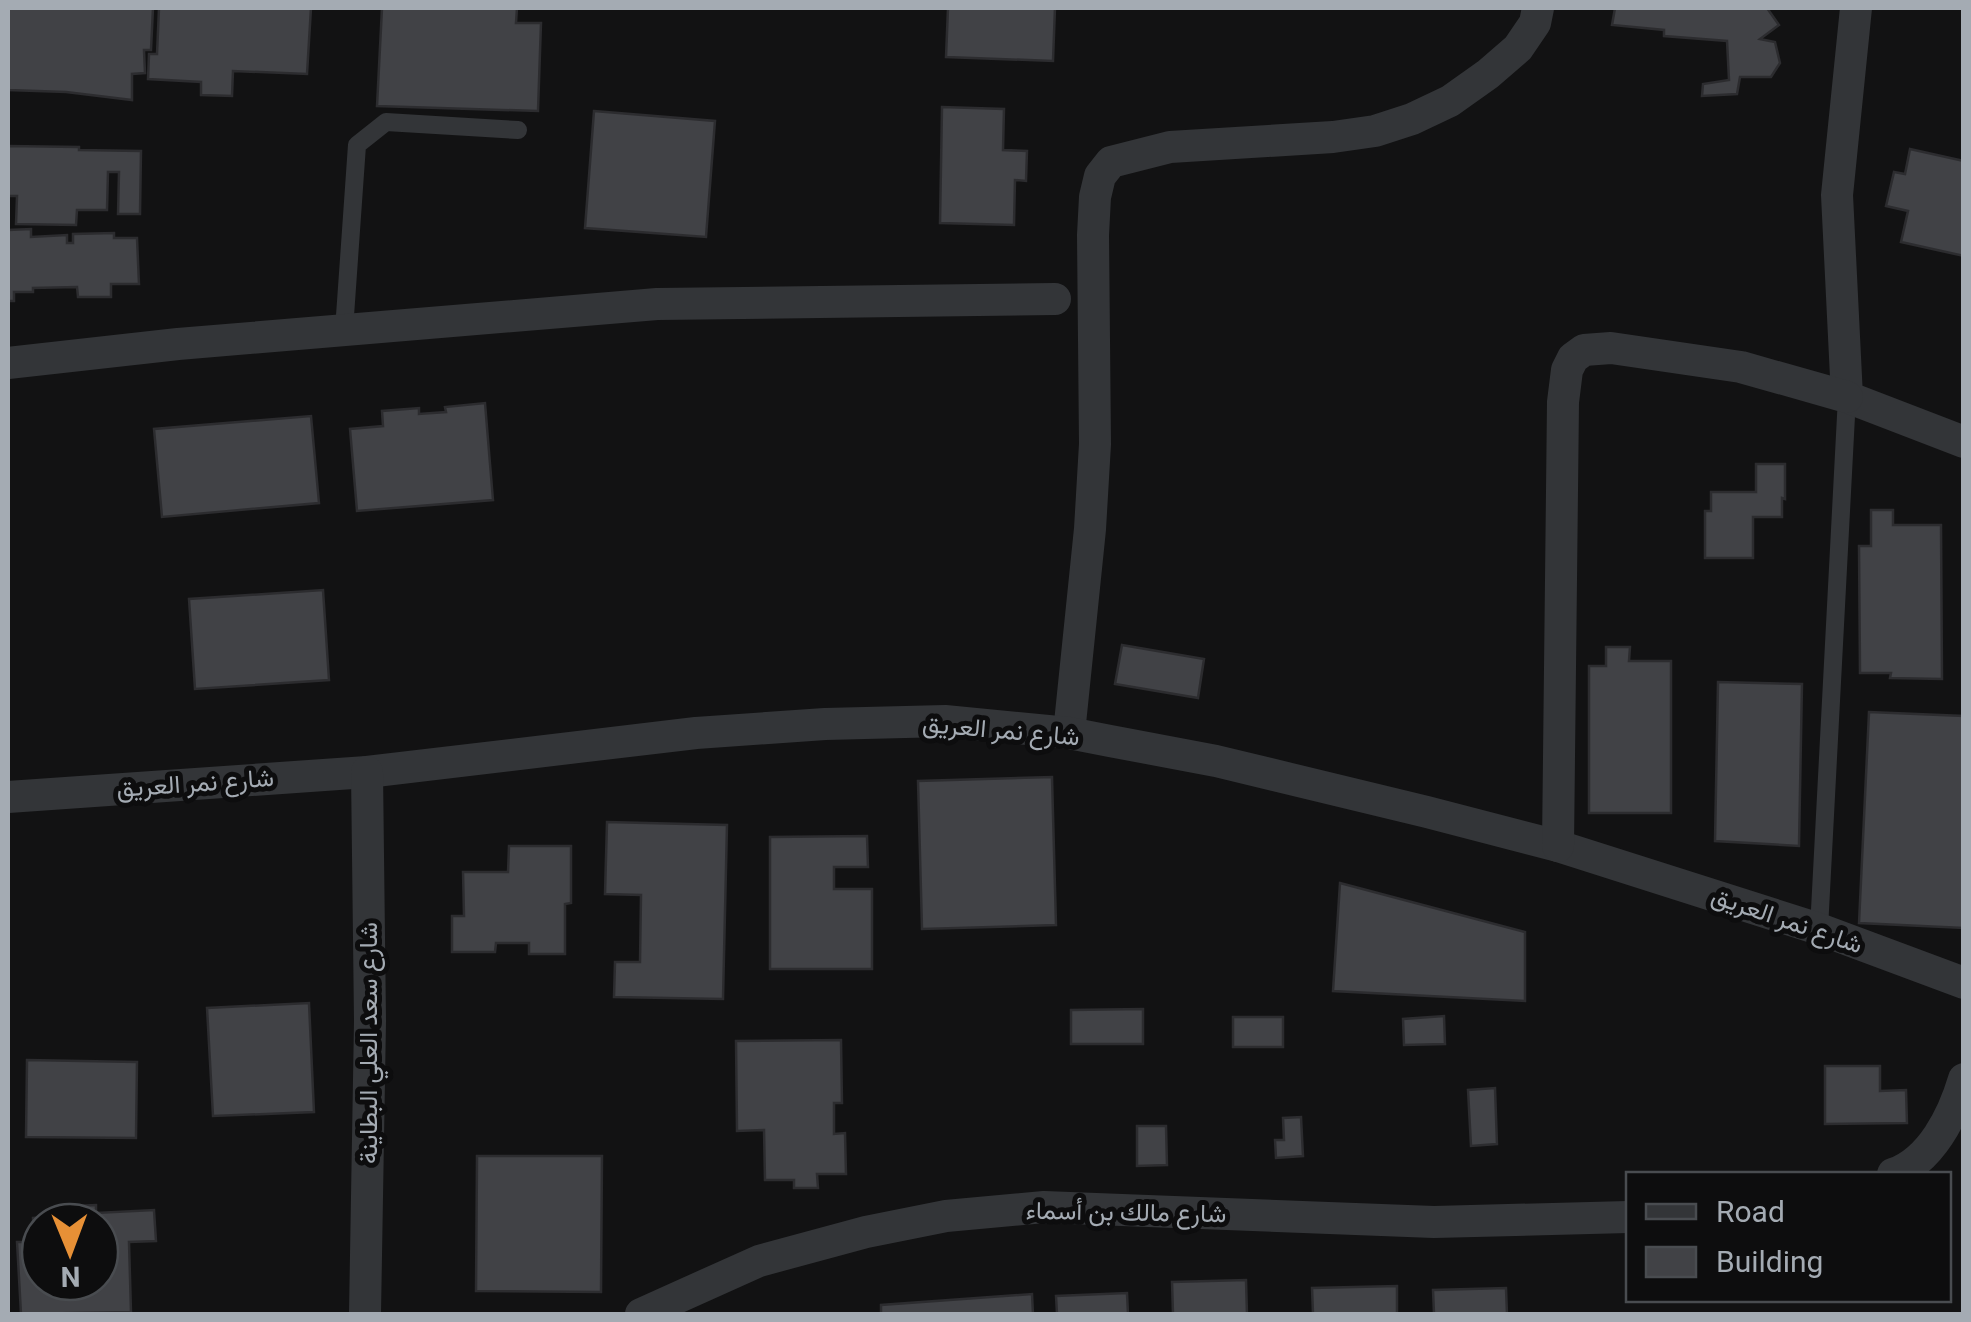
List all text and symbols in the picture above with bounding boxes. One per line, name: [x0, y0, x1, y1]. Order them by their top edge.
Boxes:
street label: شارع نمر العريق: [921, 709, 1081, 753]
street label: شارع نمر العريق: [115, 763, 275, 805]
street label: شارع نمر العريق: [1707, 881, 1866, 961]
street label: شارع سعد العلي البطاينة: [354, 922, 389, 1164]
legend: [1626, 1172, 1951, 1302]
text: Road: [1716, 1194, 1785, 1229]
street label: شارع مالك بن أسماء: [1025, 1196, 1227, 1230]
north arrow: [20, 1202, 120, 1302]
text: Building: [1716, 1244, 1823, 1279]
text: N: [60, 1260, 81, 1293]

